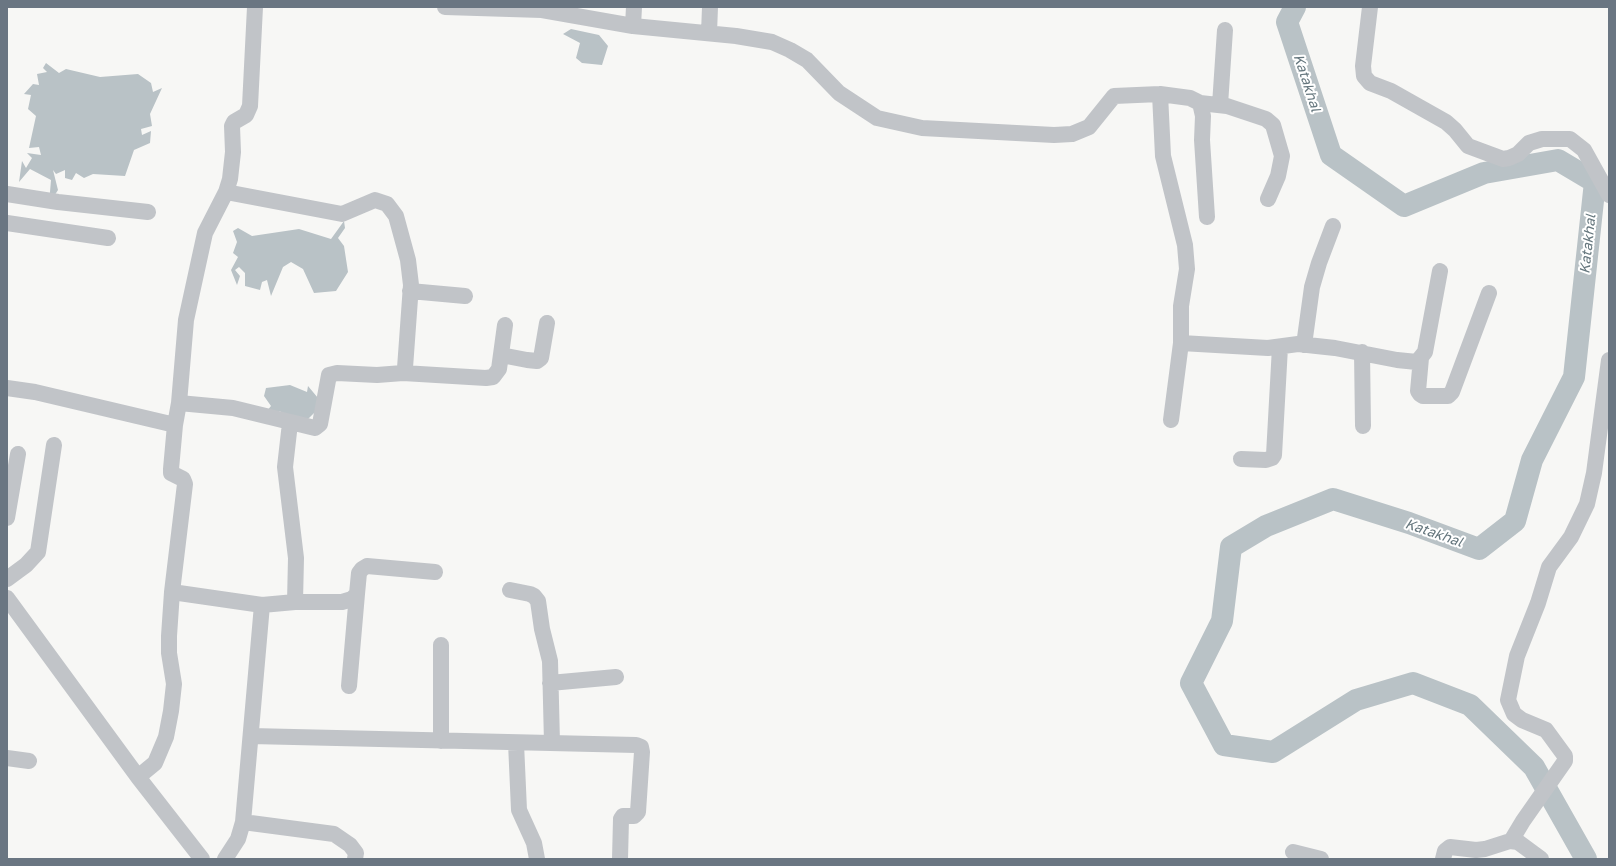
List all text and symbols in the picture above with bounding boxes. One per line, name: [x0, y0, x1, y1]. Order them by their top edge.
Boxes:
water label: Katakhal: [1290, 52, 1324, 114]
water label: Katakhal: [1577, 213, 1599, 275]
water label: Katakhal: [1403, 515, 1465, 551]

